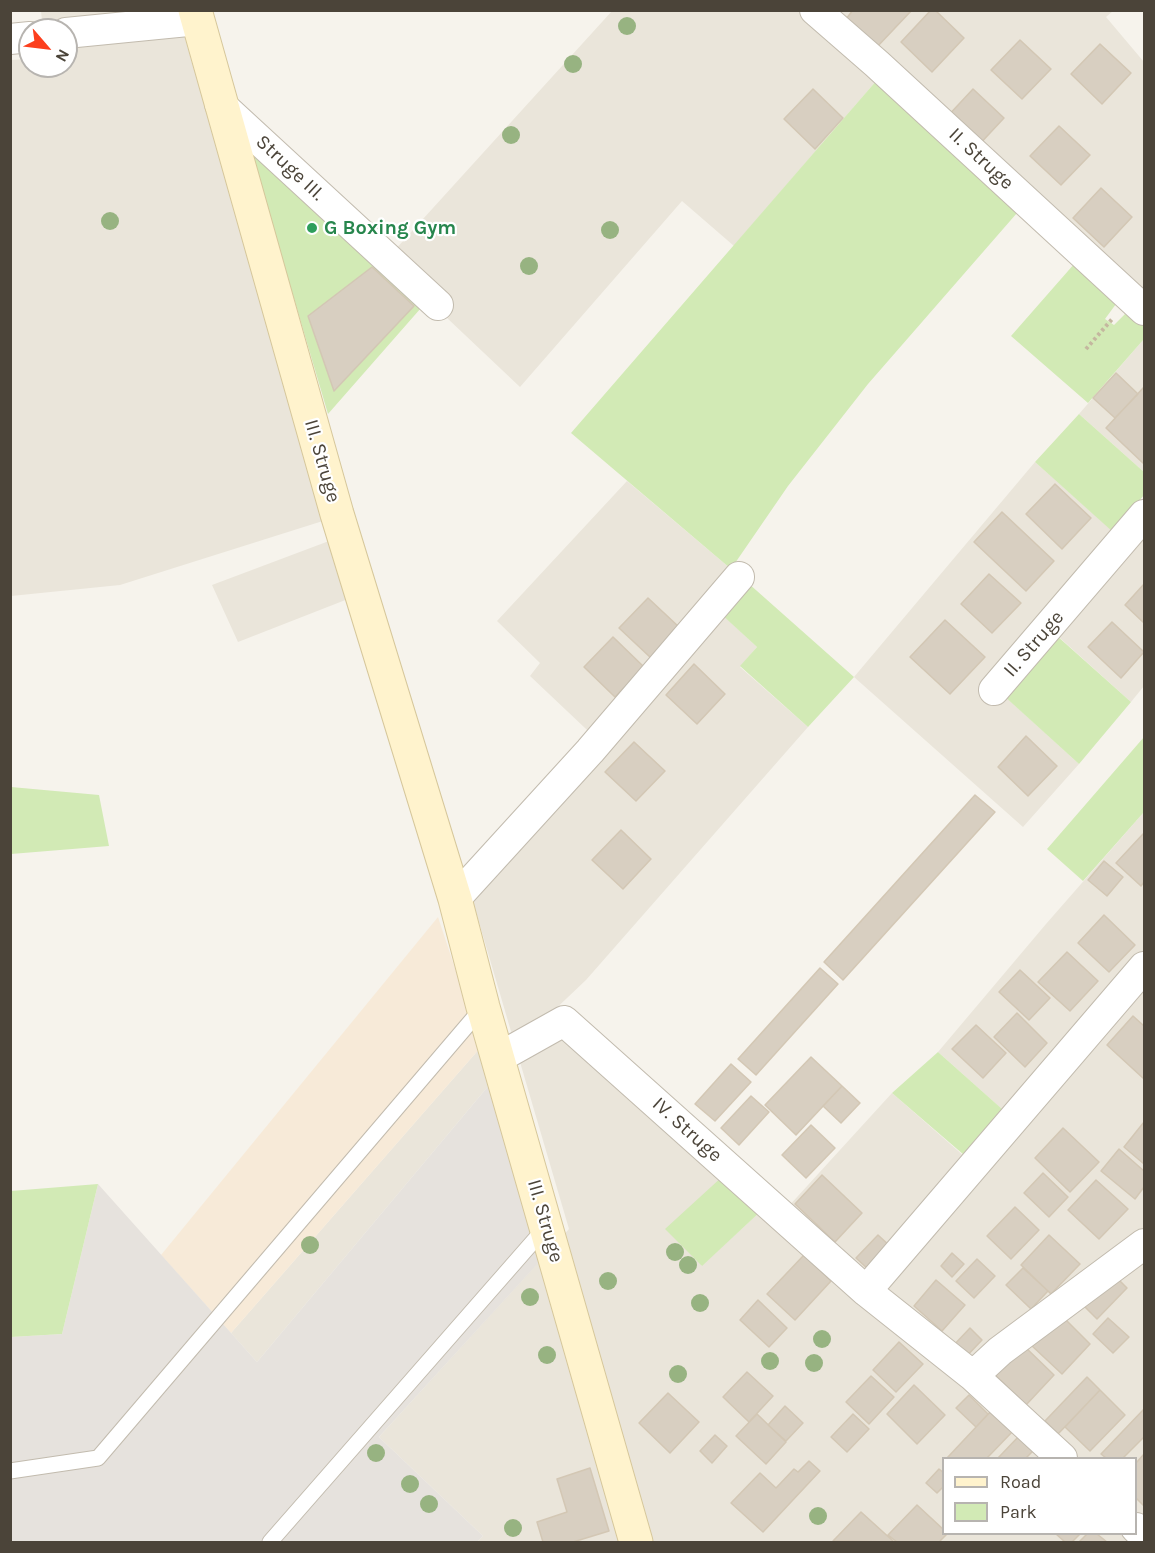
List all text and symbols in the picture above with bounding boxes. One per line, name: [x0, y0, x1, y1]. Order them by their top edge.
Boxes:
north arrow: [18, 18, 78, 78]
text: N: [51, 46, 74, 65]
street label: II. Struge: [944, 123, 1018, 195]
street label: Struge III.: [251, 130, 329, 206]
place label: G Boxing Gym: [324, 216, 456, 240]
marker: G Boxing Gym: [305, 221, 319, 235]
street label: III. Struge: [299, 417, 345, 505]
street label: II. Struge: [999, 606, 1069, 682]
street label: IV. Struge: [647, 1092, 727, 1168]
street label: III. Struge: [522, 1177, 568, 1265]
legend: [942, 1457, 1137, 1535]
text: Road: [1000, 1471, 1041, 1493]
text: Park: [1000, 1501, 1037, 1523]

